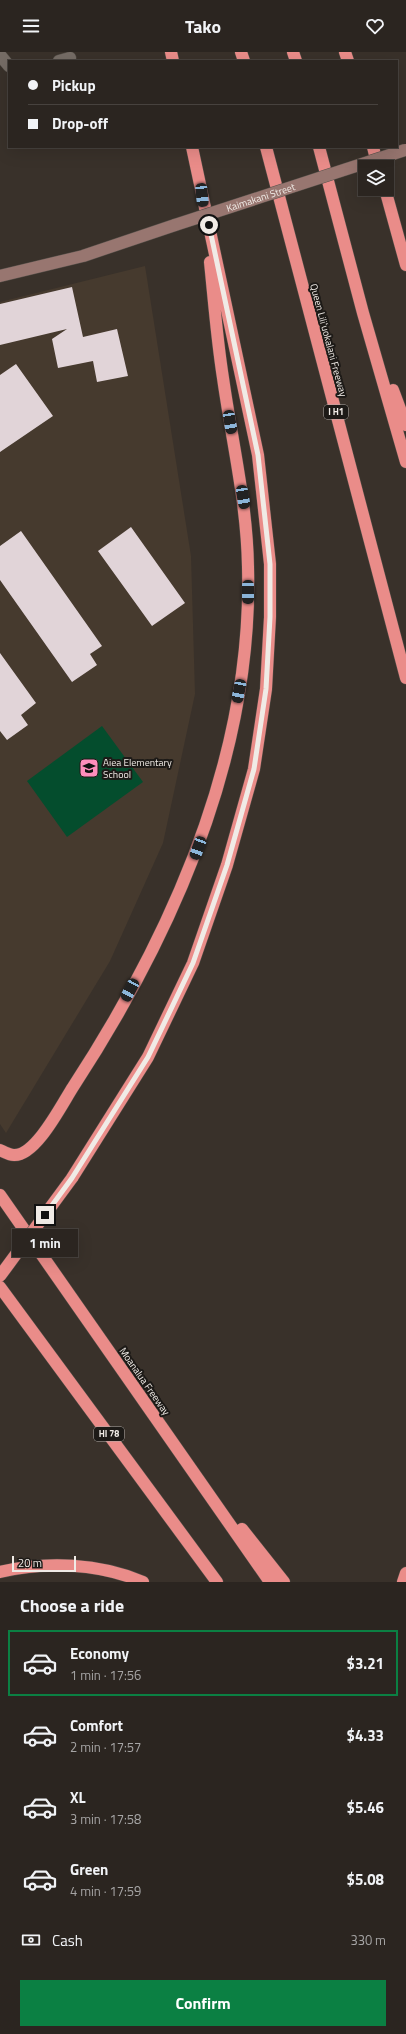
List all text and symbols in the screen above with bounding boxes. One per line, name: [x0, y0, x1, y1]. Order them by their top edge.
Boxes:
text: Tako: [185, 13, 221, 40]
icon: menu: [20, 15, 42, 37]
icon: heart: [364, 15, 386, 37]
text: Pickup: [52, 74, 96, 97]
text: Drop-off: [52, 112, 108, 135]
map controls: [358, 160, 394, 196]
button: layers: [358, 160, 394, 196]
street label: Kaimakani Street: [224, 179, 298, 216]
car: [195, 182, 209, 208]
route start: [200, 216, 218, 234]
street label: Queen Liliʻuokalani Freeway: [306, 282, 351, 399]
road number: I H1: [324, 405, 348, 419]
car: [222, 409, 238, 435]
car: [235, 484, 251, 510]
car: [242, 580, 254, 604]
car: [231, 678, 247, 704]
place label: Aiea Elementary School: [103, 755, 172, 782]
school or university icon: Aiea Elementary School: [78, 757, 100, 779]
car: [188, 835, 208, 861]
car: [119, 977, 141, 1003]
route end: [36, 1206, 54, 1224]
callout: 1 min: [12, 1229, 78, 1257]
text: 1 min: [29, 1233, 61, 1253]
street label: Moanalua Freeway: [116, 1344, 174, 1418]
road number: HI 78: [94, 1427, 124, 1441]
scale bar: [12, 1554, 76, 1573]
text: 20 m: [18, 1555, 42, 1571]
text: Choose a ride: [20, 1592, 124, 1619]
text: Economy: [70, 1642, 129, 1665]
icon: car: [22, 1645, 58, 1681]
text: $3.21: [347, 1652, 384, 1675]
text: 1 min · 17:56: [70, 1665, 141, 1685]
text: Comfort: [70, 1714, 123, 1737]
icon: car: [22, 1717, 58, 1753]
text: $4.33: [347, 1724, 384, 1747]
text: 2 min · 17:57: [70, 1737, 141, 1757]
text: XL: [70, 1786, 86, 1809]
icon: car: [22, 1789, 58, 1825]
text: $5.46: [347, 1796, 384, 1819]
text: 3 min · 17:58: [70, 1809, 141, 1829]
text: Green: [70, 1858, 108, 1881]
icon: car: [22, 1861, 58, 1897]
text: $5.08: [347, 1868, 384, 1891]
text: 4 min · 17:59: [70, 1881, 141, 1901]
icon: cash: [20, 1929, 42, 1951]
text: Cash: [52, 1929, 83, 1952]
text: 330 m: [350, 1930, 386, 1950]
button: Confirm: [20, 1980, 386, 2026]

